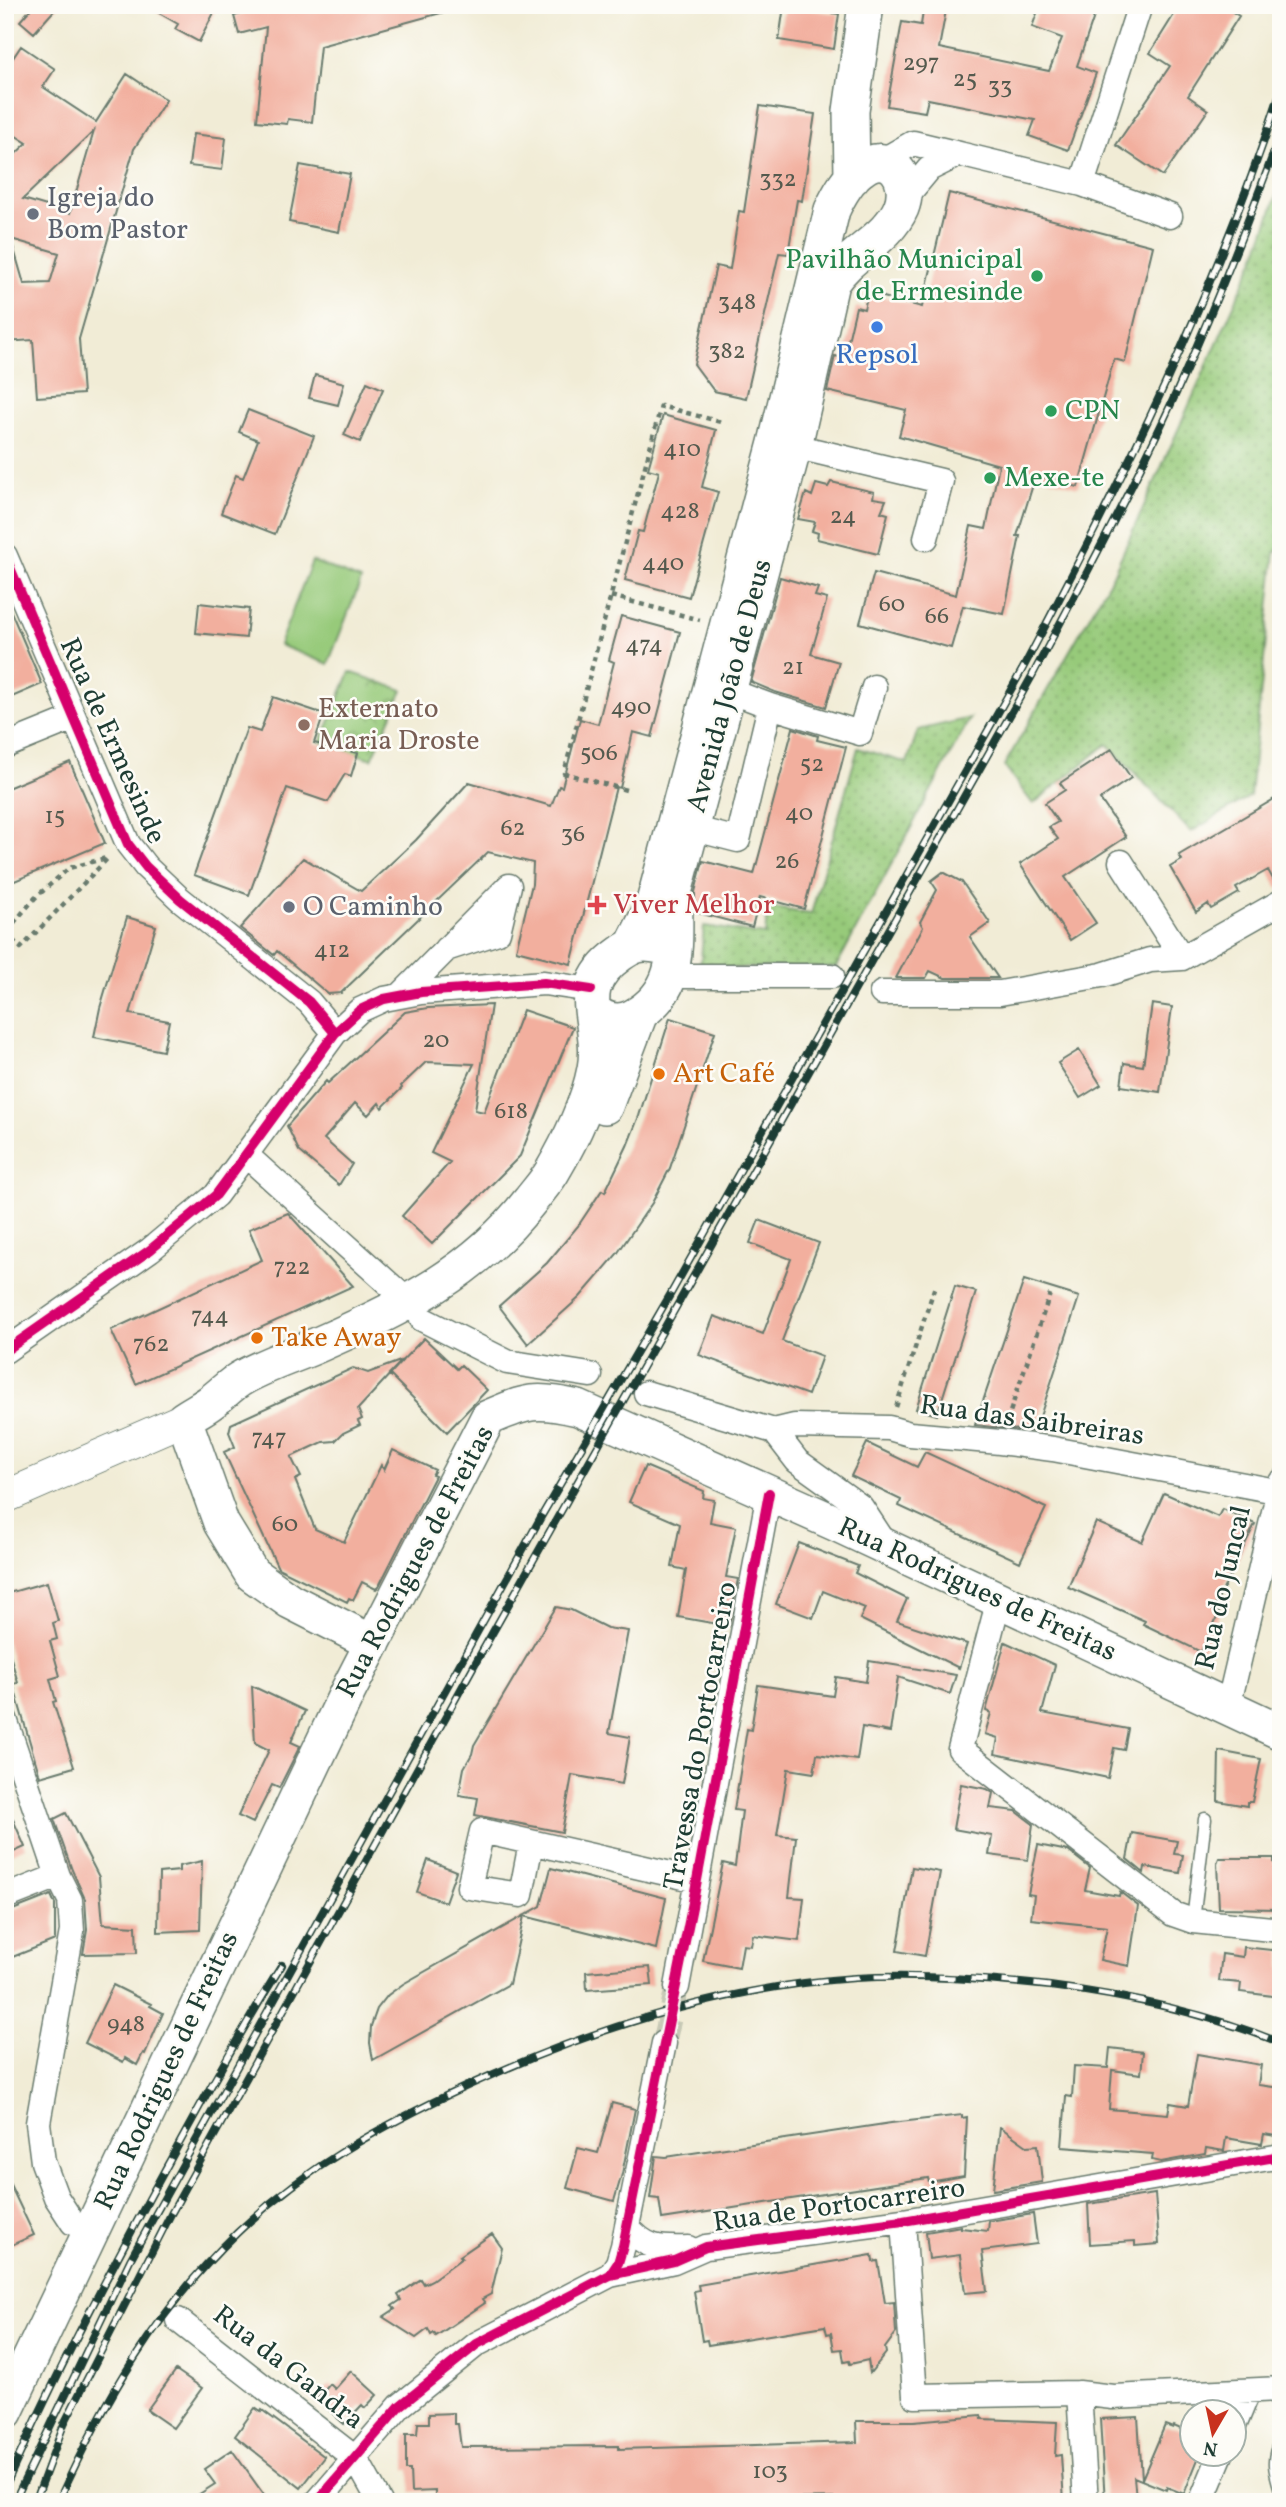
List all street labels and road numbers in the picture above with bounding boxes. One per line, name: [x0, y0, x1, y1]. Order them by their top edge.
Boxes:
street label: Avenida João de Deus: [677, 555, 783, 817]
street label: Rua de Ermesinde: [49, 632, 175, 850]
street label: Rua das Saibreiras: [917, 1386, 1147, 1456]
street label: Rua Rodrigues de Freitas: [328, 1419, 504, 1705]
street label: Rua do Juncal: [1186, 1502, 1262, 1674]
street label: Rua Rodrigues de Freitas: [831, 1508, 1123, 1672]
street label: Travessa do Portocarreiro: [655, 1579, 747, 1893]
street label: Rua Rodrigues de Freitas: [85, 1925, 249, 2217]
street label: Rua de Portocarreiro: [710, 2169, 968, 2243]
street label: Rua da Gandra: [204, 2296, 372, 2440]

